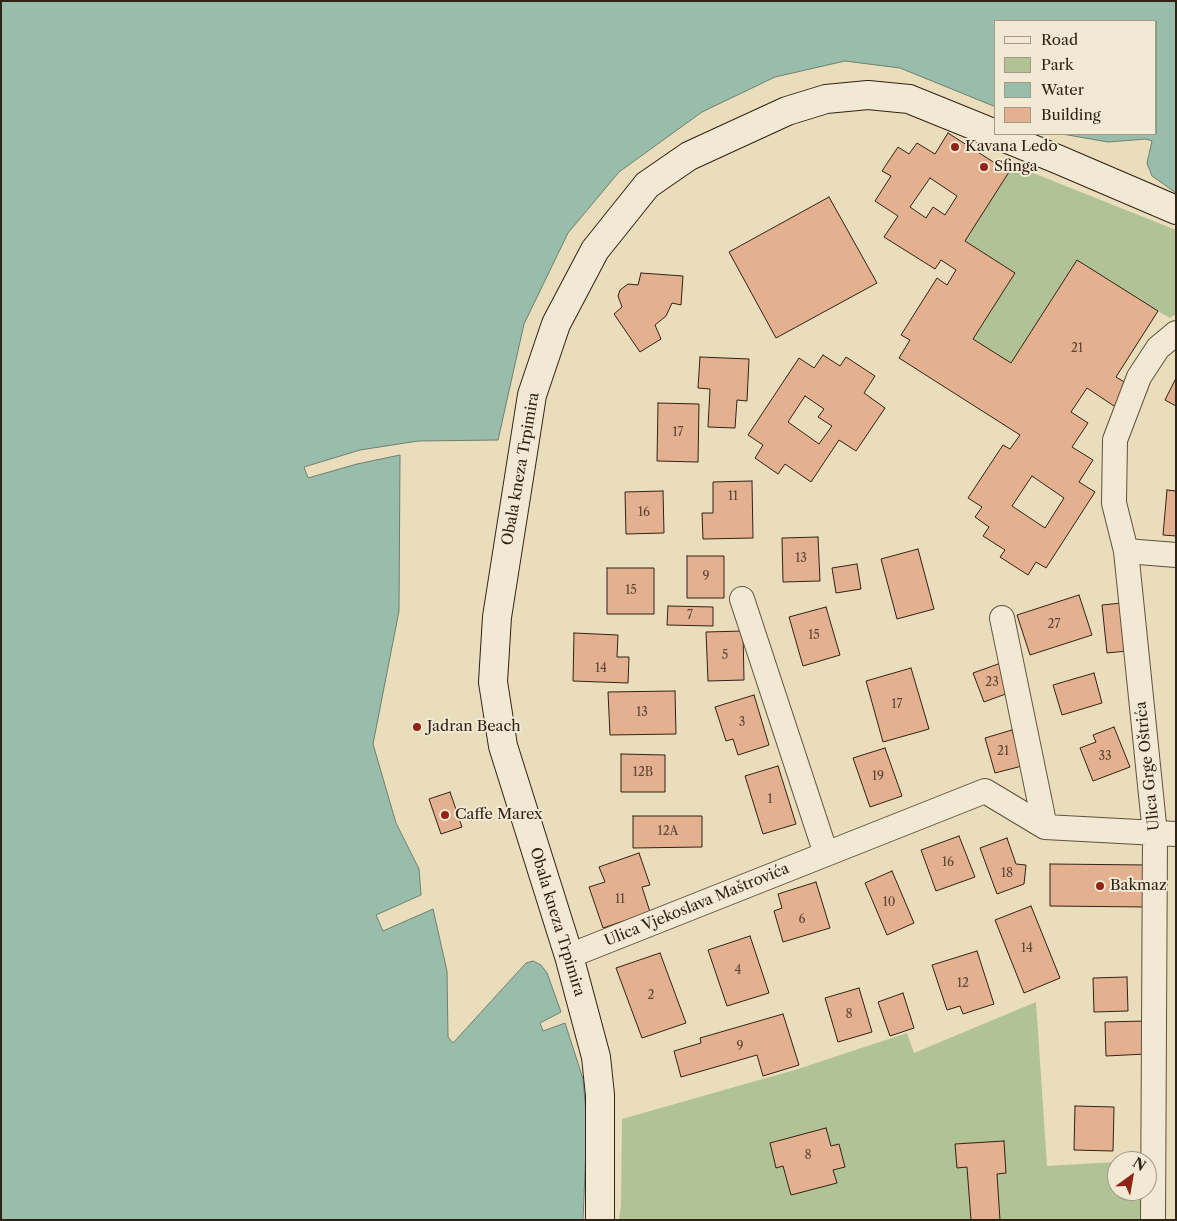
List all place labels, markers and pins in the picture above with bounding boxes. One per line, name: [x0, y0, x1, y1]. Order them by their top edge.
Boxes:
place label: Kavana Ledo: [965, 138, 1058, 156]
marker: Kavana Ledo: [949, 141, 961, 153]
place label: Sfinga: [994, 158, 1038, 176]
marker: Sfinga: [978, 161, 990, 173]
place label: Jadran Beach: [427, 718, 521, 736]
marker: Jadran Beach: [411, 721, 423, 733]
place label: Caffe Marex: [455, 806, 543, 824]
marker: Caffe Marex: [439, 809, 451, 821]
place label: Bakmaz: [1110, 877, 1167, 895]
marker: Bakmaz: [1094, 880, 1106, 892]

